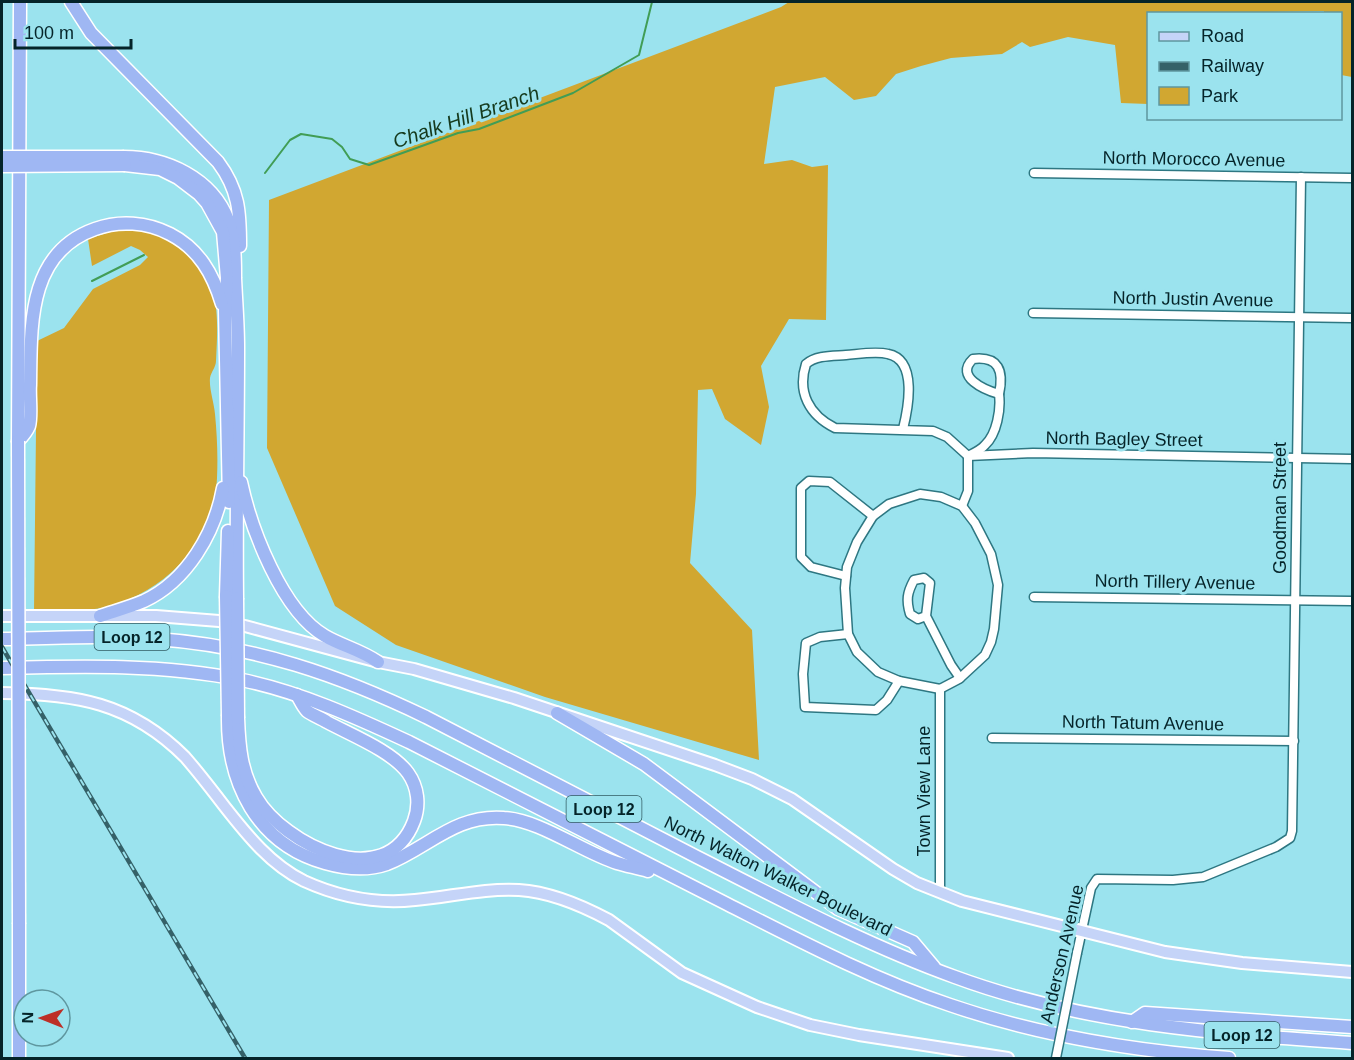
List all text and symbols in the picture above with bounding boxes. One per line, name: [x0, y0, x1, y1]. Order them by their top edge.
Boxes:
scale bar: [15, 12, 130, 50]
legend: [1147, 12, 1342, 120]
text: 100 m: [24, 23, 74, 43]
text: Road: [1201, 26, 1244, 46]
text: Railway: [1201, 56, 1264, 76]
water label: Chalk Hill Branch: [390, 82, 542, 152]
text: Park: [1201, 86, 1239, 106]
street label: North Morocco Avenue: [1102, 147, 1286, 171]
street label: North Justin Avenue: [1112, 288, 1274, 310]
street label: North Bagley Street: [1045, 428, 1203, 450]
street label: Goodman Street: [1270, 442, 1290, 574]
street label: North Tillery Avenue: [1094, 571, 1256, 593]
road number: Loop 12: [94, 624, 170, 650]
street label: North Tatum Avenue: [1062, 712, 1224, 734]
street label: Town View Lane: [914, 726, 934, 856]
road number: Loop 12: [566, 796, 642, 822]
street label: North Walton Walker Boulevard: [661, 812, 895, 940]
street label: Anderson Avenue: [1036, 883, 1088, 1025]
north arrow: [12, 988, 72, 1048]
text: N: [19, 1012, 36, 1024]
road number: Loop 12: [1204, 1022, 1280, 1048]

